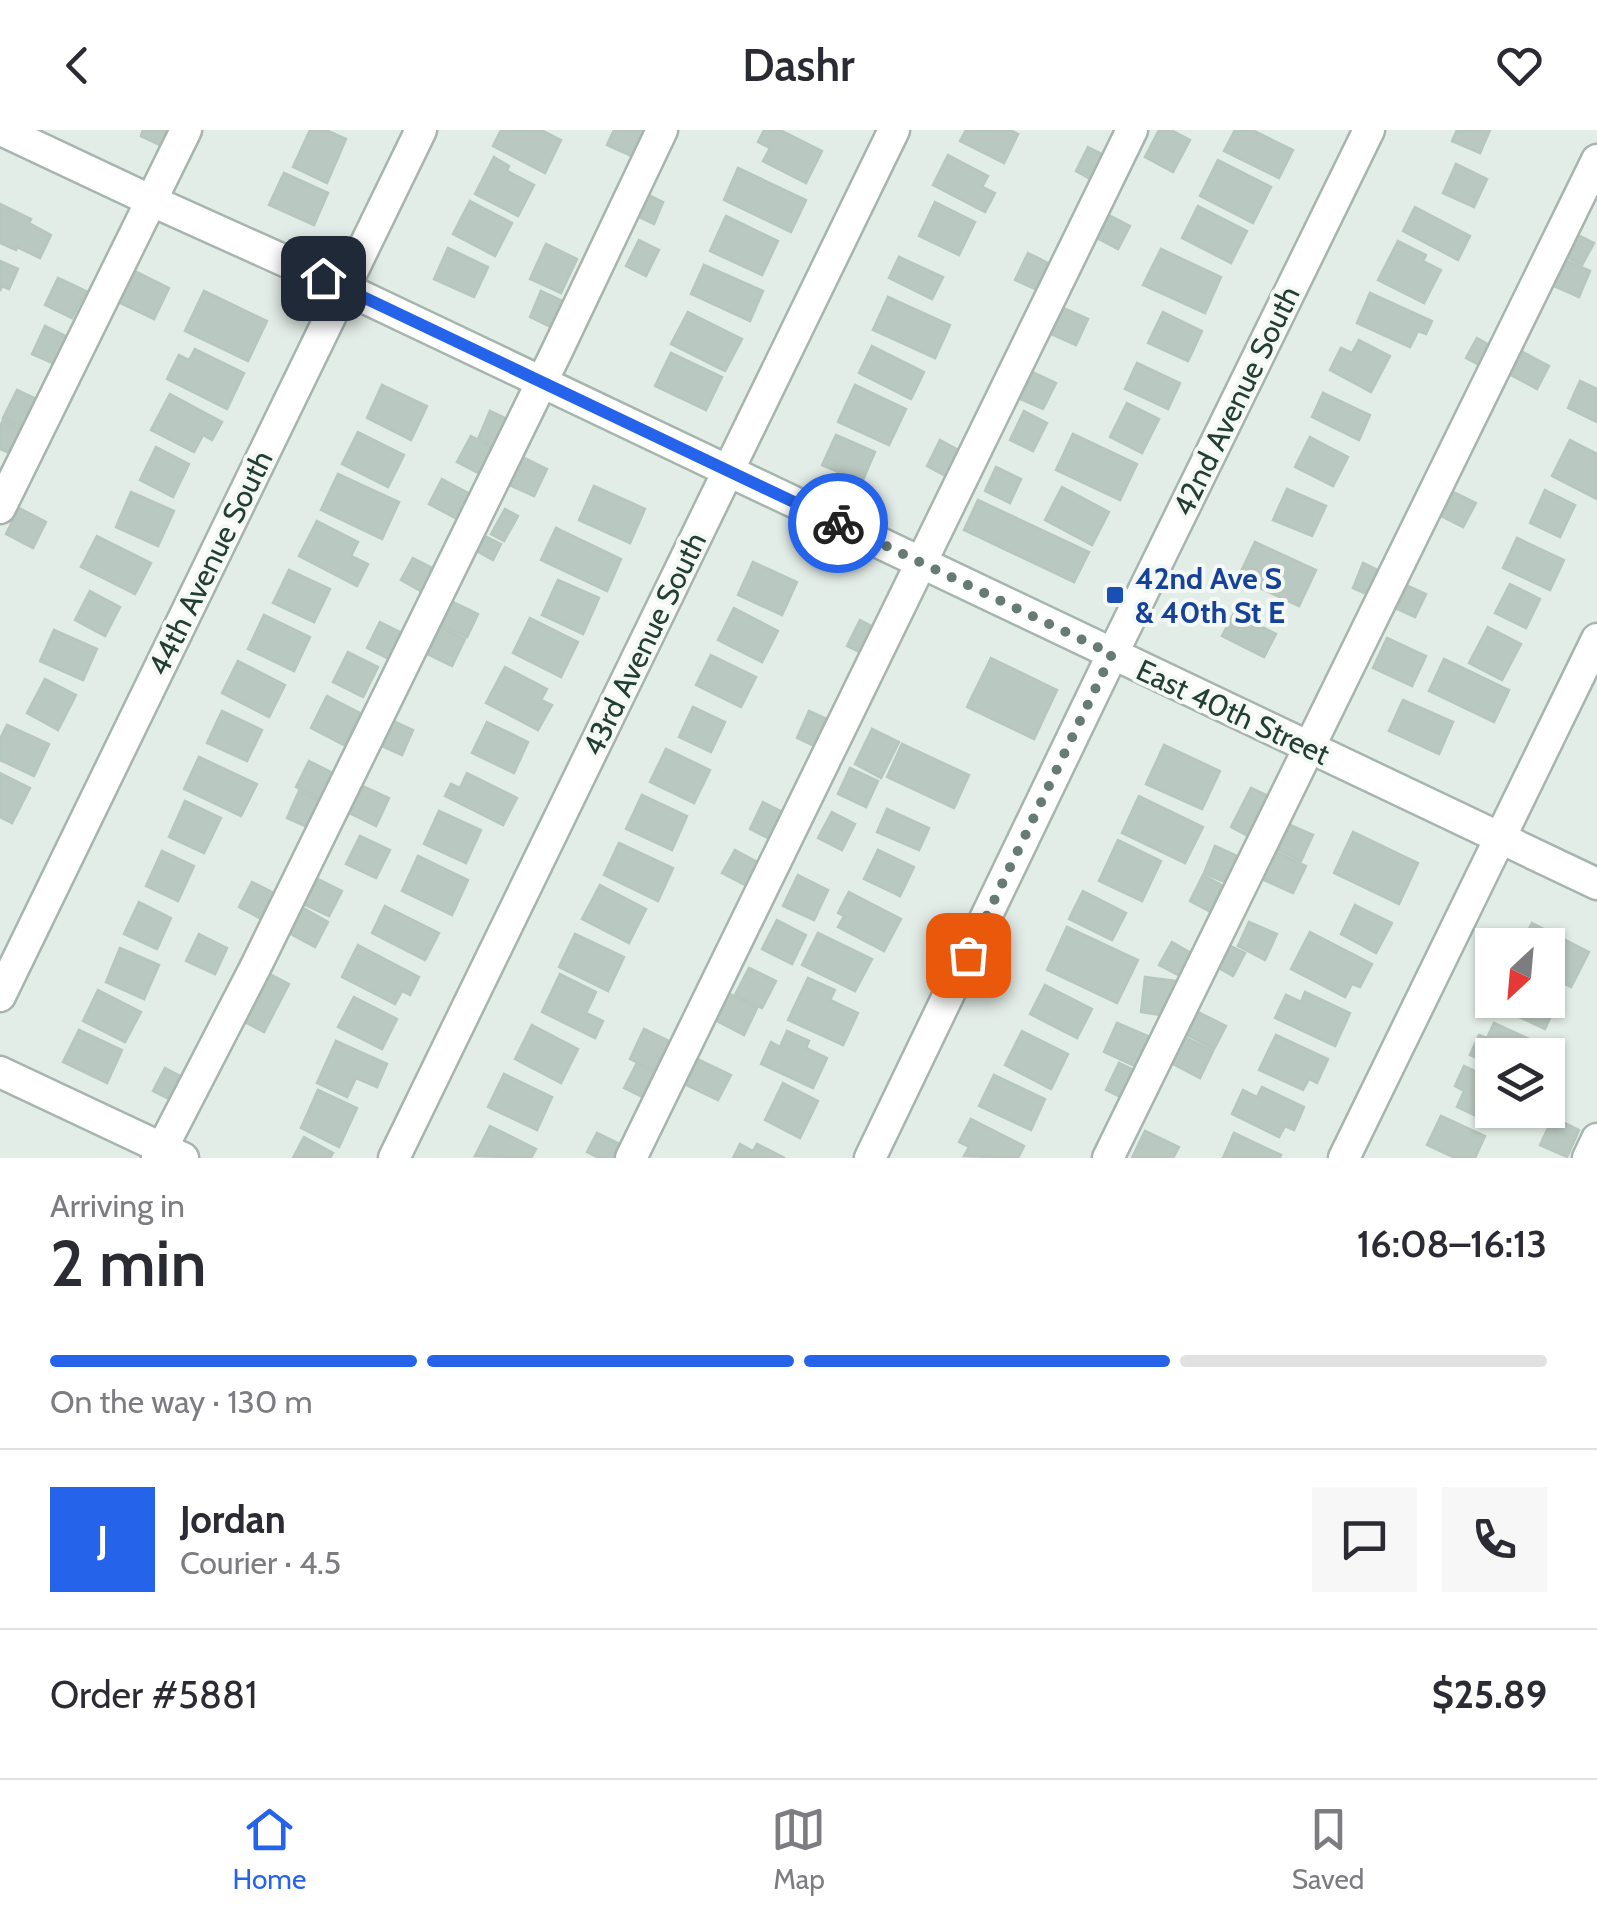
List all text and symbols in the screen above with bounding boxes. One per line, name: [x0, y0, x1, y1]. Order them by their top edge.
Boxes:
icon: back: [50, 38, 105, 93]
text: Dashr: [742, 38, 855, 92]
icon: heart: [1492, 38, 1547, 93]
pin: [281, 236, 366, 321]
icon: home: [296, 251, 351, 306]
street label: 42nd Avenue South: [1164, 280, 1308, 522]
street label: 44th Avenue South: [139, 444, 281, 682]
courier: [788, 473, 888, 573]
icon: bike: [811, 496, 866, 551]
street label: 43rd Avenue South: [574, 526, 714, 762]
place label: 42nd Ave S & 40th St E: [1135, 560, 1285, 631]
marker: 42nd Ave S & 40th St E: [1104, 584, 1126, 606]
street label: East 40th Street: [1131, 651, 1335, 773]
pin: [926, 913, 1011, 998]
icon: bag: [941, 928, 996, 983]
north arrow: [1475, 928, 1565, 1018]
map controls: [1475, 928, 1565, 1128]
button: layers: [1475, 1038, 1565, 1128]
text: Arriving in: [50, 1186, 185, 1225]
text: 16:08–16:13: [1357, 1220, 1547, 1267]
text: 2 min: [50, 1223, 207, 1302]
text: On the way · 130 m: [50, 1382, 313, 1421]
button: chat: [1312, 1487, 1417, 1592]
button: phone: [1442, 1487, 1547, 1592]
text: Jordan: [180, 1496, 286, 1543]
text: J: [97, 1516, 108, 1563]
text: Courier · 4.5: [180, 1543, 341, 1582]
text: Order #5881: [50, 1671, 257, 1718]
text: $25.89: [1432, 1671, 1547, 1718]
tab: Home: [233, 1802, 306, 1896]
tab: Map: [771, 1802, 826, 1896]
tab: Saved: [1292, 1802, 1364, 1896]

